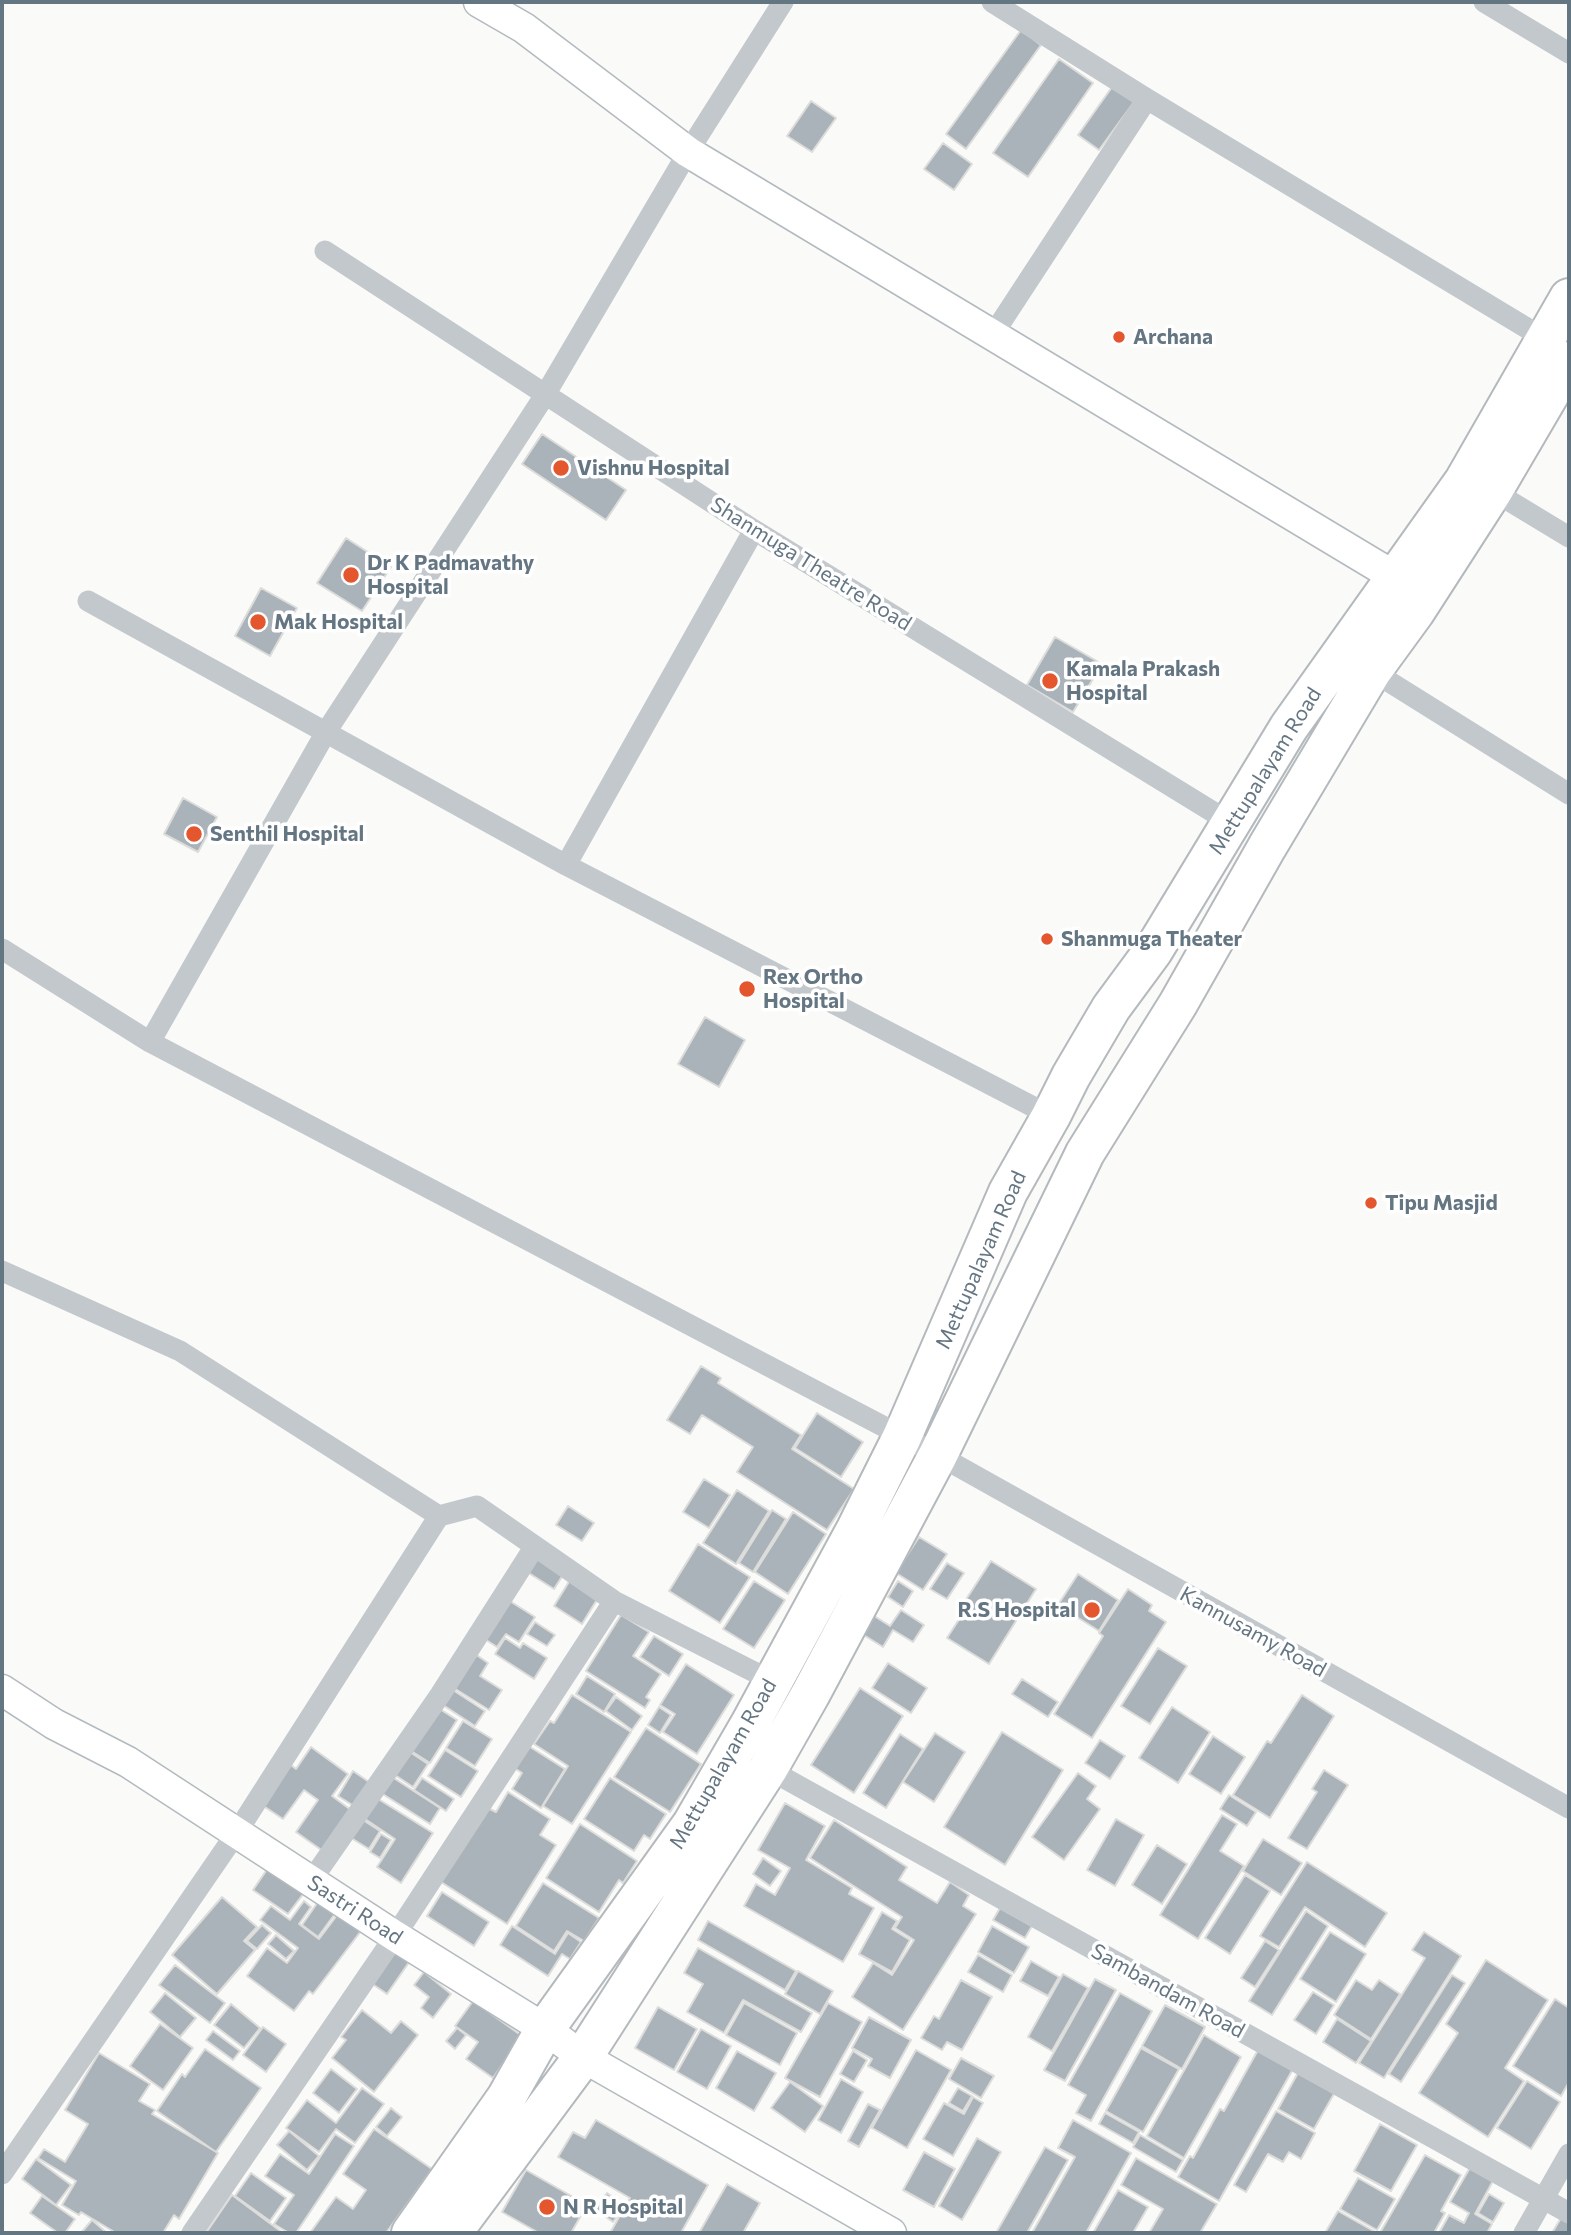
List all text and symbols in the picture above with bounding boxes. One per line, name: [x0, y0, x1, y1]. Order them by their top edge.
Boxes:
place label: Archana: [1133, 324, 1213, 350]
marker: Archana: [1111, 329, 1127, 345]
place label: Vishnu Hospital: [577, 455, 730, 481]
marker: Vishnu Hospital: [551, 458, 571, 478]
street label: Shanmuga Theatre Road: [706, 492, 916, 636]
place label: Dr K Padmavathy Hospital: [367, 550, 534, 600]
marker: Dr K Padmavathy Hospital: [341, 565, 361, 585]
place label: Mak Hospital: [274, 609, 403, 635]
marker: Mak Hospital: [248, 612, 268, 632]
place label: Kamala Prakash Hospital: [1066, 656, 1220, 706]
marker: Kamala Prakash Hospital: [1040, 671, 1060, 691]
street label: Mettupalayam Road: [1203, 683, 1327, 859]
place label: Senthil Hospital: [210, 821, 364, 847]
marker: Senthil Hospital: [184, 824, 204, 844]
place label: Shanmuga Theater: [1061, 926, 1242, 952]
marker: Shanmuga Theater: [1039, 931, 1055, 947]
place label: Rex Ortho Hospital: [763, 964, 863, 1014]
marker: Rex Ortho Hospital: [737, 979, 757, 999]
street label: Mettupalayam Road: [930, 1167, 1032, 1353]
place label: Tipu Masjid: [1385, 1190, 1498, 1216]
marker: Tipu Masjid: [1363, 1195, 1379, 1211]
street label: Kannusamy Road: [1175, 1581, 1331, 1683]
place label: R.S Hospital: [957, 1597, 1076, 1623]
marker: R.S Hospital: [1082, 1600, 1102, 1620]
street label: Mettupalayam Road: [664, 1674, 782, 1854]
street label: Sastri Road: [303, 1870, 407, 1950]
street label: Sambandam Road: [1087, 1938, 1249, 2044]
place label: N R Hospital: [563, 2194, 683, 2220]
marker: N R Hospital: [537, 2197, 557, 2217]

